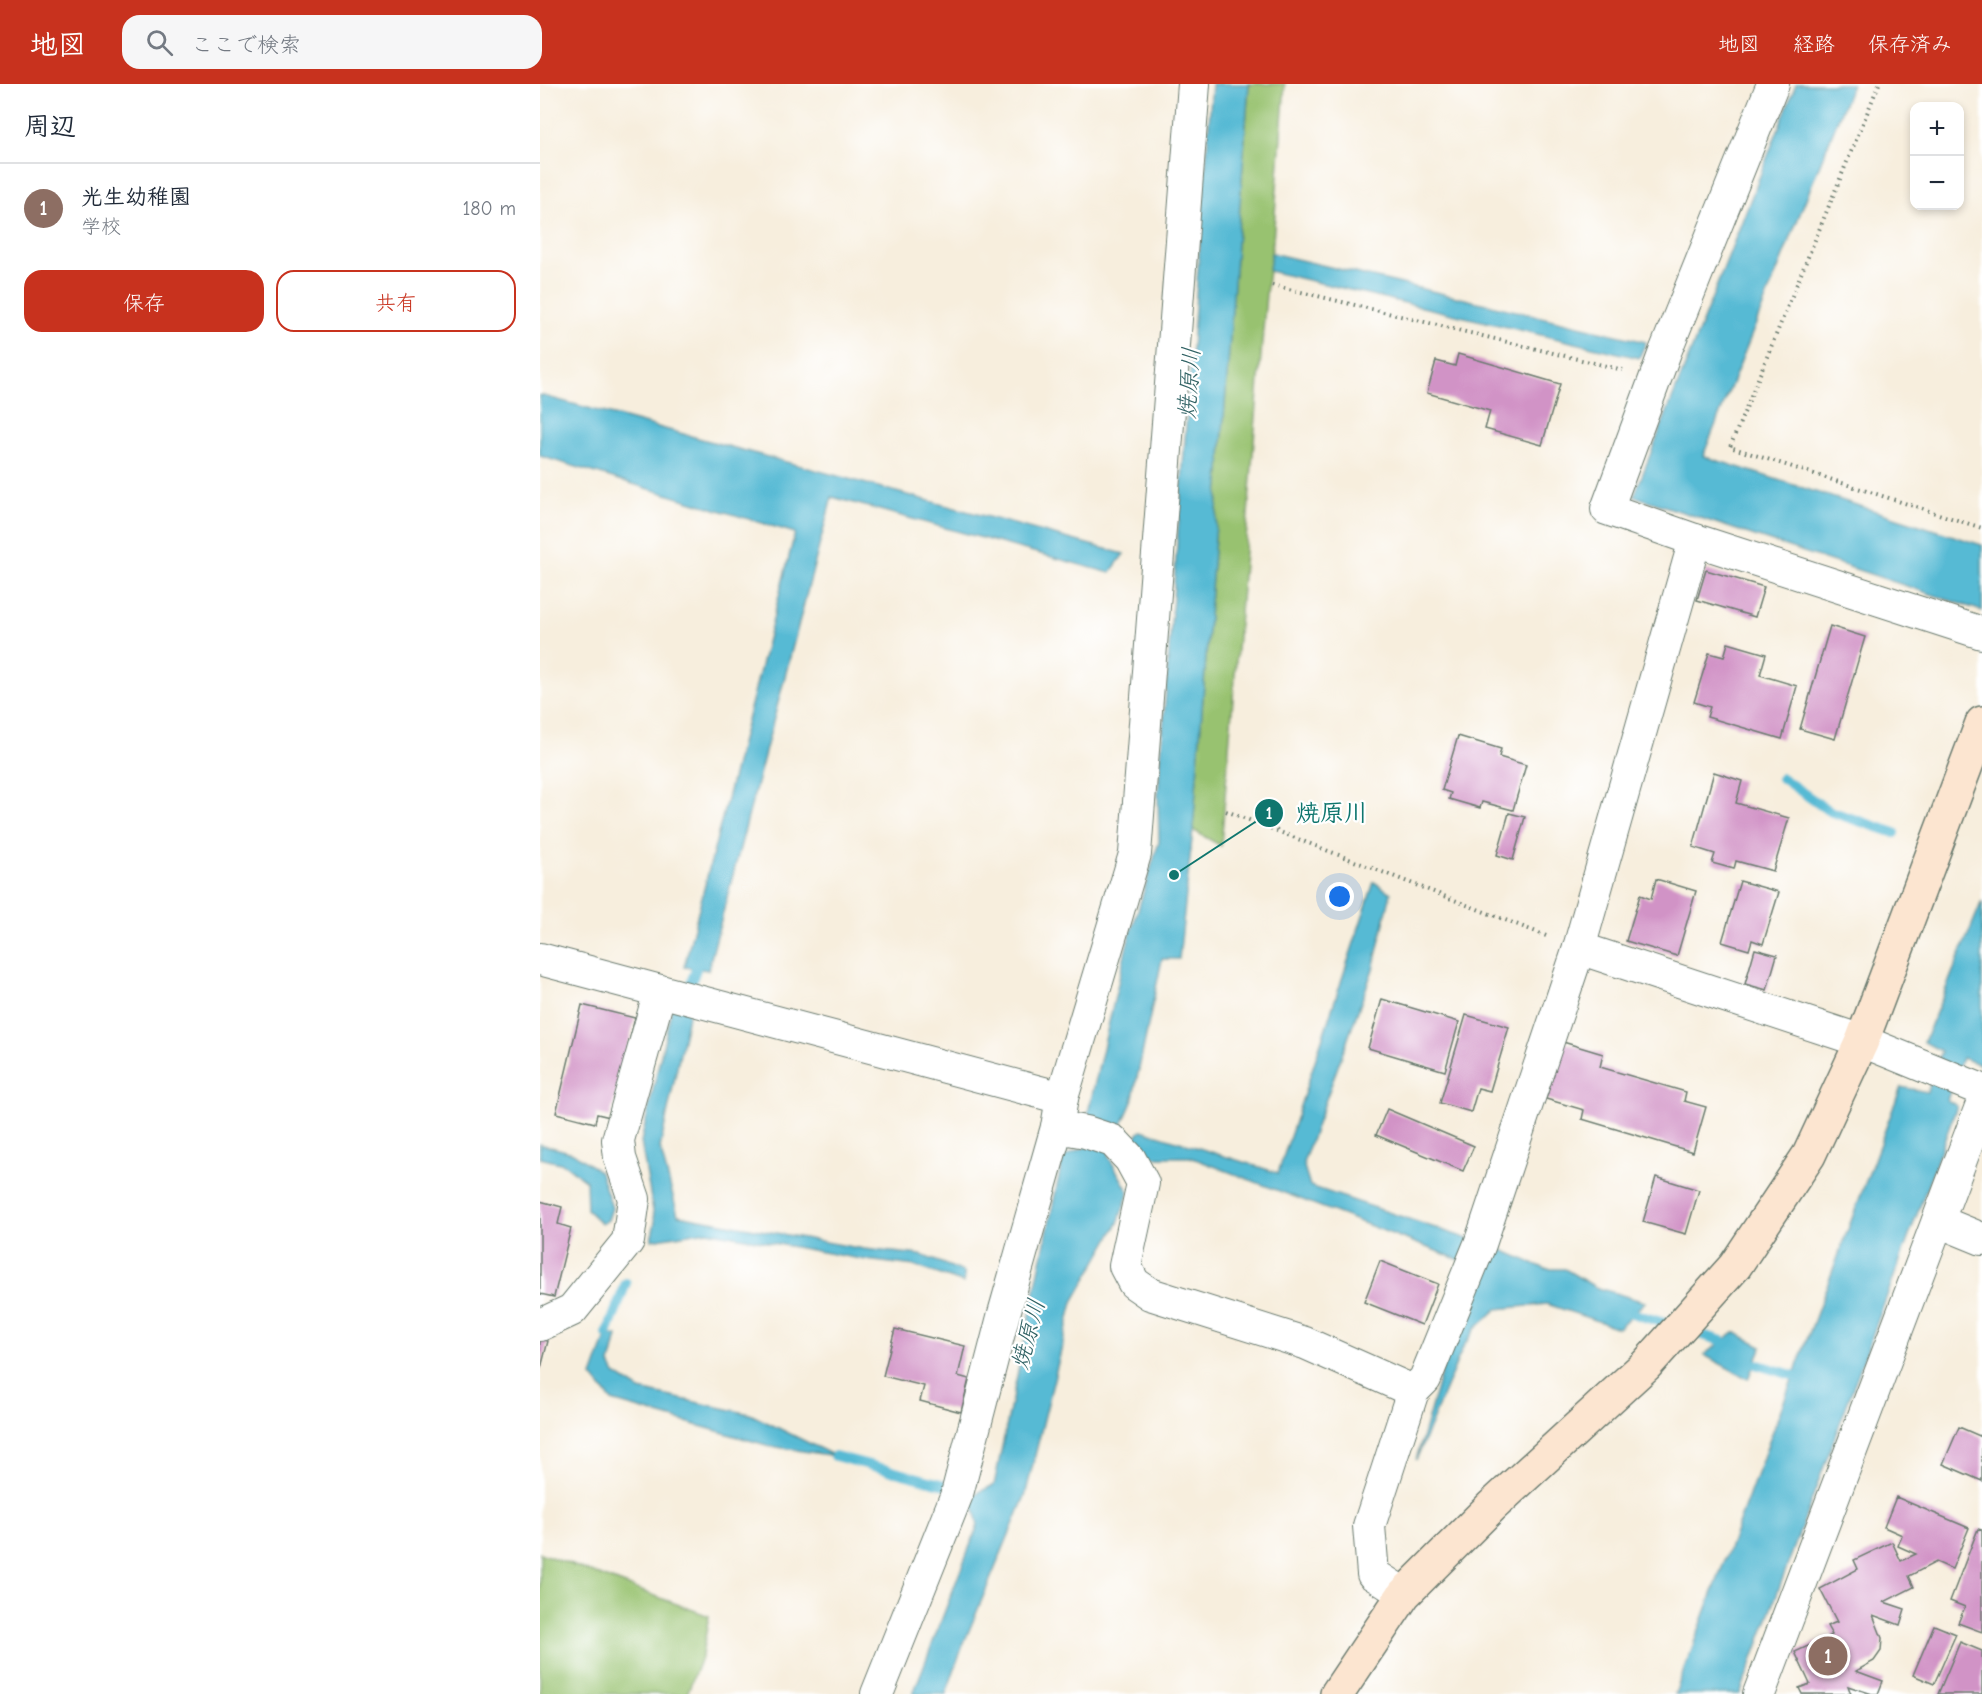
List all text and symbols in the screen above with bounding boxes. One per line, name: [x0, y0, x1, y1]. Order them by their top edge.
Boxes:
search box: [122, 15, 542, 69]
icon: search: [143, 26, 176, 59]
text: 地図: [30, 29, 86, 61]
text: ここで検索: [191, 32, 301, 58]
text: 地図: [1718, 32, 1760, 56]
text: 経路: [1793, 32, 1835, 56]
text: 保存済み: [1868, 32, 1952, 56]
map controls: [1910, 102, 1964, 210]
button: +: [1910, 102, 1964, 156]
text: 周辺: [24, 112, 76, 142]
button: −: [1910, 156, 1964, 210]
text: 光生幼稚園: [81, 184, 191, 210]
text: 1: [40, 197, 47, 220]
text: 180 m: [462, 197, 516, 220]
text: 学校: [81, 215, 121, 238]
button: 保存: [24, 270, 264, 332]
button: 共有: [276, 270, 516, 332]
water label: 焼原川: [1173, 346, 1205, 420]
callout: 焼原川: [1254, 792, 1380, 834]
text: 焼原川: [1296, 799, 1368, 827]
text: 1: [1265, 803, 1273, 824]
your location: [1325, 882, 1354, 911]
water label: 焼原川: [1005, 1296, 1051, 1372]
pin: 1: [1808, 1634, 1848, 1678]

